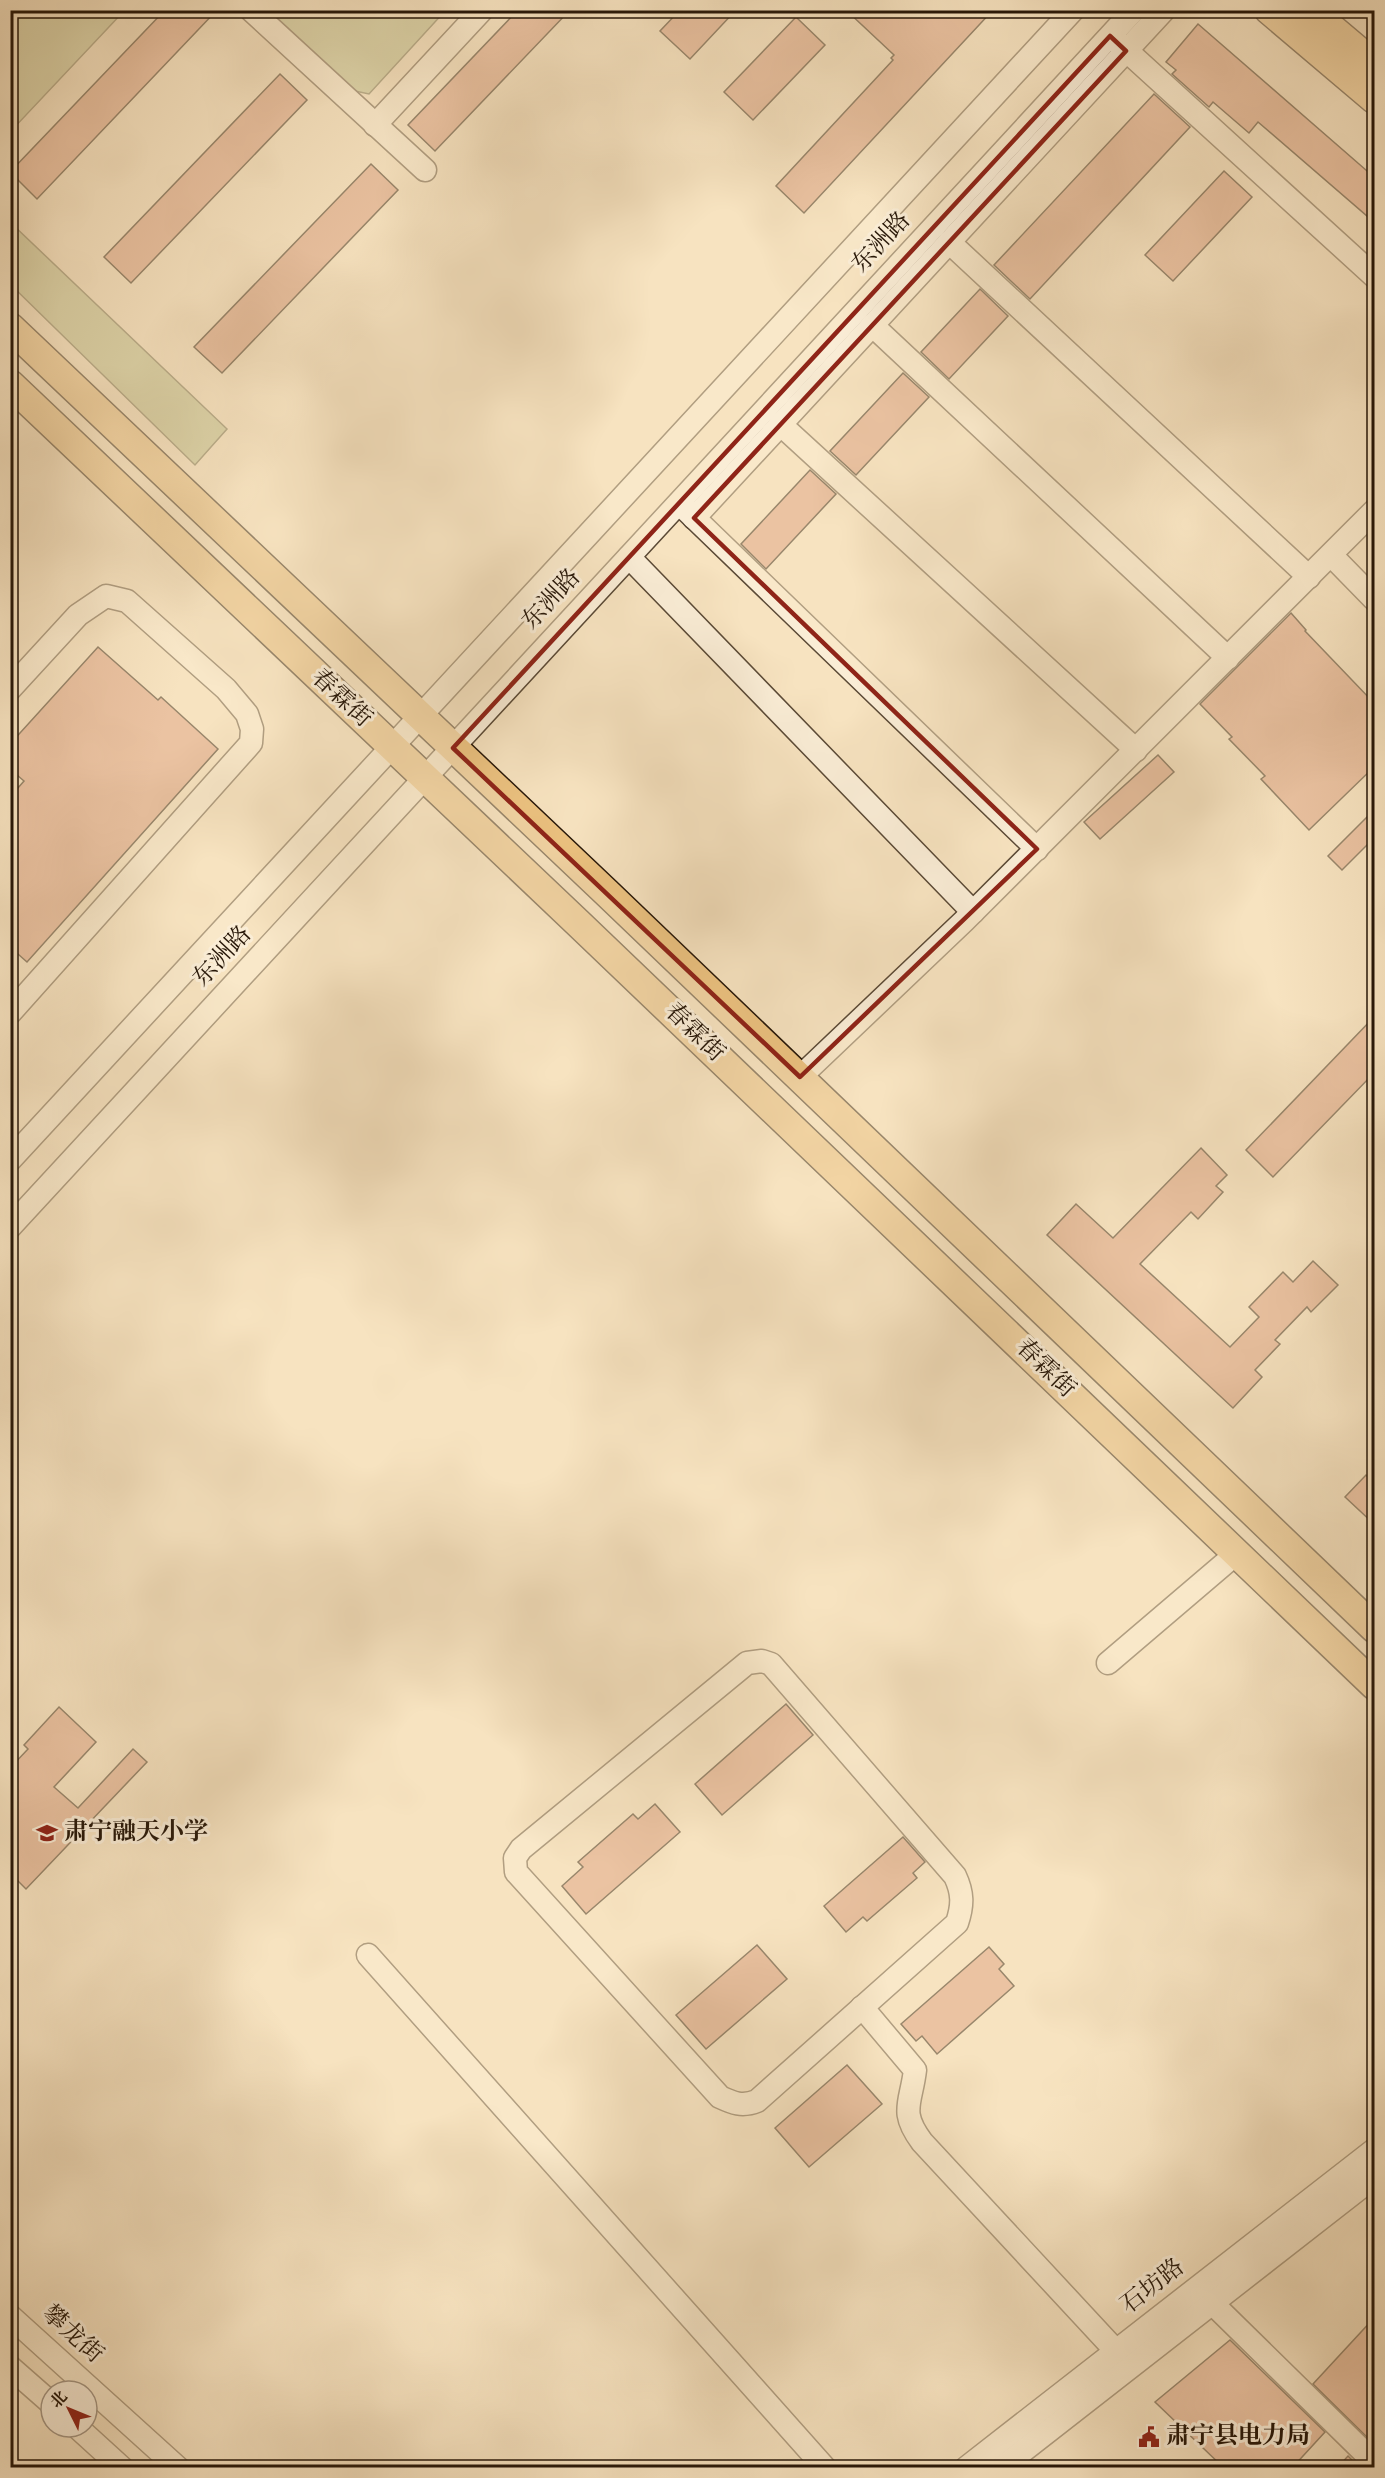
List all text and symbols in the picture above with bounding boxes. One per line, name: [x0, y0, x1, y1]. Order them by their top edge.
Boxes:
street label: 东洲路: [845, 205, 919, 281]
street label: 东洲路: [515, 562, 589, 638]
street label: 春霖街: [303, 662, 379, 736]
street label: 东洲路: [186, 919, 260, 995]
street label: 春霖街: [656, 996, 732, 1070]
street label: 春霖街: [1007, 1332, 1083, 1406]
place label: 肃宁融天小学: [64, 1816, 208, 1850]
school or university icon: 肃宁融天小学: [35, 1821, 59, 1845]
street label: 石坊路: [1114, 2251, 1192, 2323]
street label: 攀龙街: [34, 2298, 110, 2372]
north arrow: [39, 2379, 99, 2439]
text: 北: [46, 2387, 73, 2413]
place label: 肃宁县电力局: [1166, 2420, 1310, 2454]
public building icon: 肃宁县电力局: [1137, 2425, 1161, 2449]

